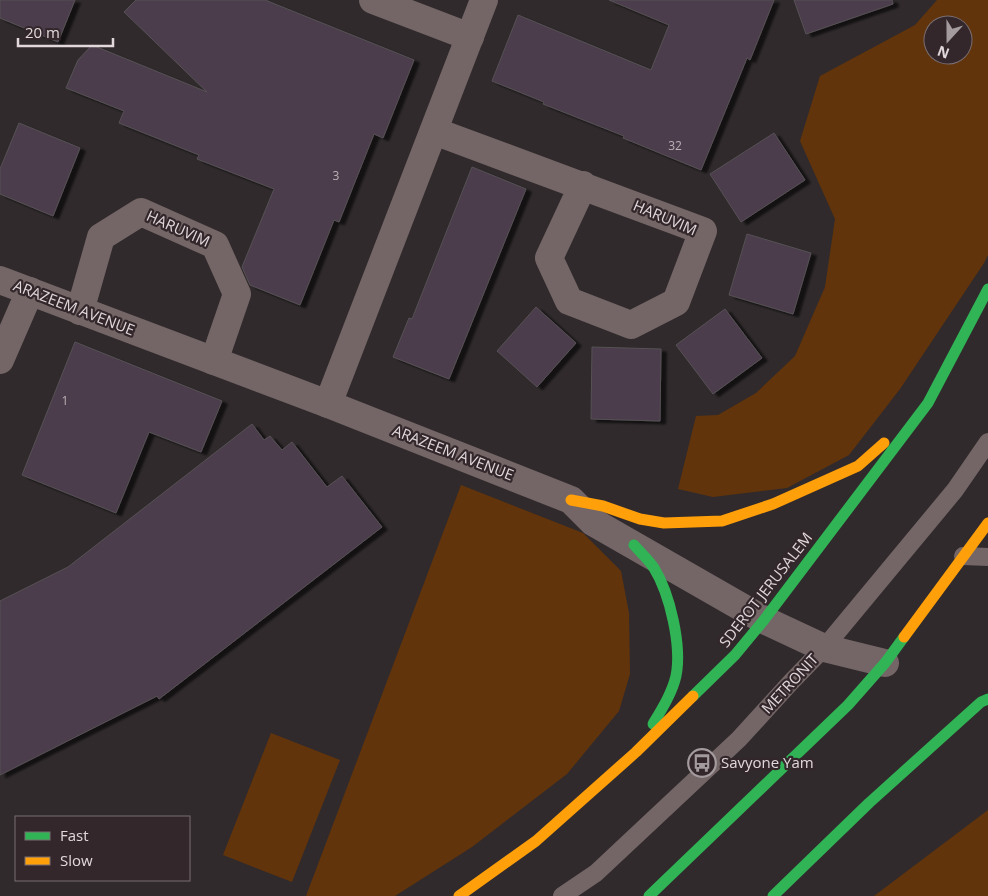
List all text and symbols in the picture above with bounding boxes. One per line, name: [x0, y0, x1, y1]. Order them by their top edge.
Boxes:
scale bar: [18, 15, 112, 47]
north arrow: [923, 15, 973, 65]
text: 20 m: [25, 22, 60, 42]
text: N: [934, 42, 952, 64]
house number: 32: [668, 137, 682, 154]
house number: 3: [333, 167, 340, 184]
street label: HARUVIM: [630, 195, 700, 239]
street label: HARUVIM: [144, 205, 213, 251]
street label: ARAZEEM AVENUE: [11, 275, 138, 339]
house number: 1: [62, 392, 68, 409]
street label: ARAZEEM AVENUE: [390, 420, 517, 484]
street label: SDEROT JERUSALEM: [714, 528, 816, 651]
street label: METRONIT: [756, 649, 823, 717]
bus stop icon: Savyone Yam: [687, 748, 717, 778]
place label: Savyone Yam: [721, 752, 814, 772]
legend: [15, 816, 190, 881]
text: Fast: [60, 825, 89, 845]
text: Slow: [60, 850, 93, 870]

